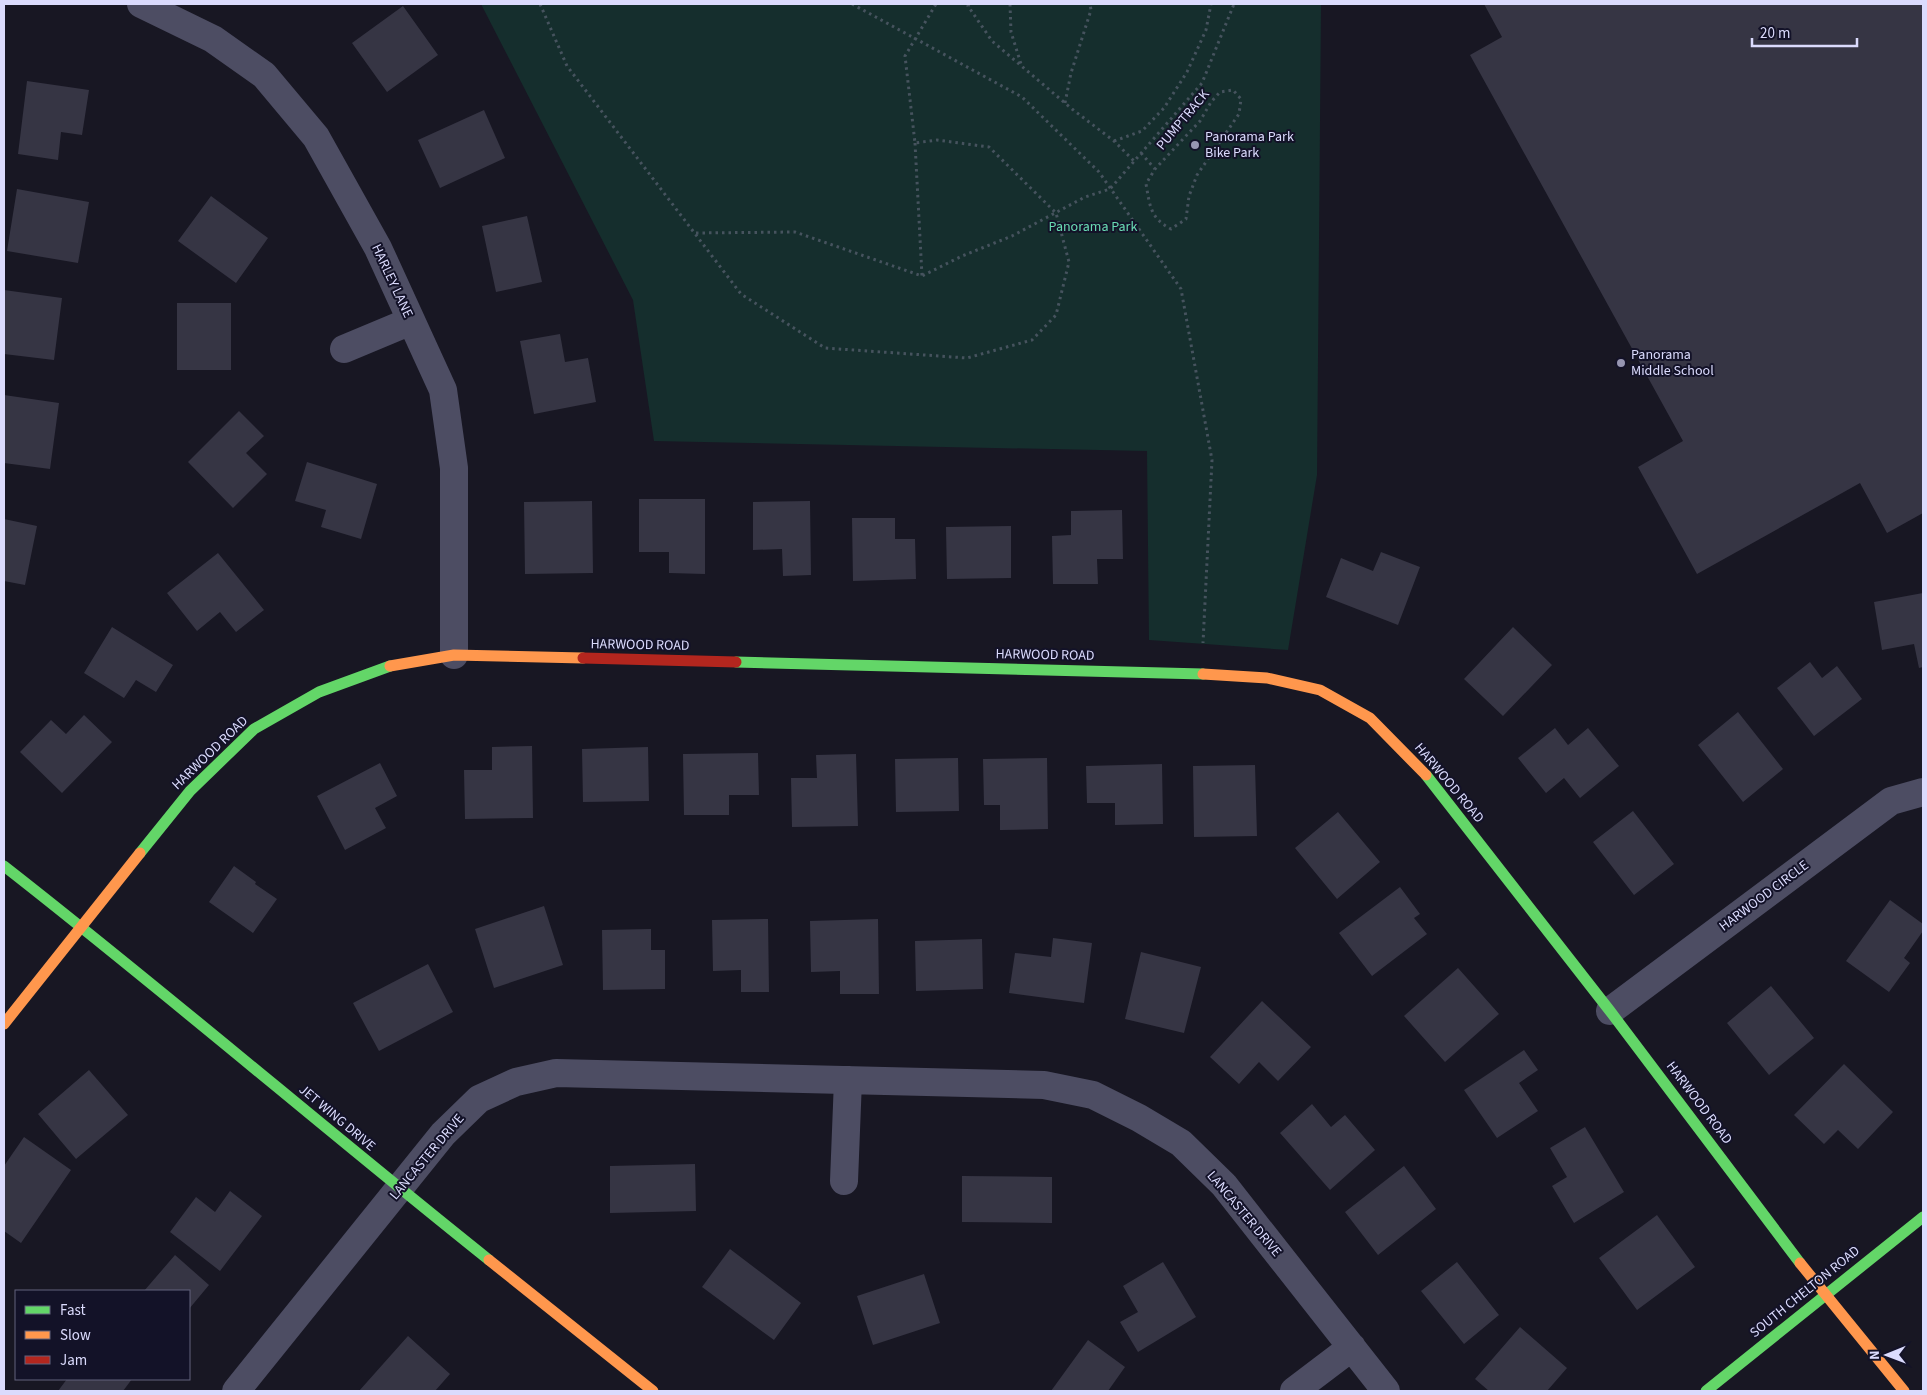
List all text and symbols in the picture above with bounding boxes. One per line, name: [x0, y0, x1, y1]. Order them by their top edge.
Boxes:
scale bar: [1752, 15, 1857, 47]
text: 20 m: [1760, 23, 1790, 44]
street label: PUMPTRACK: [1152, 85, 1215, 155]
place label: Panorama Park Bike Park: [1205, 127, 1294, 163]
marker: Panorama Park Bike Park: [1189, 139, 1201, 151]
park label: Panorama Park: [1049, 217, 1137, 237]
street label: HARLEY LANE: [366, 241, 418, 321]
place label: Panorama Middle School: [1631, 345, 1714, 381]
marker: Panorama Middle School: [1615, 357, 1627, 369]
street label: HARWOOD ROAD: [590, 634, 690, 656]
street label: HARWOOD ROAD: [995, 644, 1095, 666]
street label: HARWOOD ROAD: [167, 711, 253, 795]
street label: HARWOOD ROAD: [1410, 739, 1488, 827]
street label: HARWOOD CIRCLE: [1715, 856, 1813, 936]
street label: HARWOOD ROAD: [1661, 1057, 1737, 1149]
street label: JET WING DRIVE: [294, 1080, 380, 1156]
street label: LANCASTER DRIVE: [385, 1110, 469, 1204]
street label: LANCASTER DRIVE: [1202, 1167, 1286, 1261]
street label: SOUTH CHELTON ROAD: [1746, 1241, 1864, 1343]
legend: [15, 1290, 190, 1380]
text: Fast: [60, 1300, 86, 1321]
text: Slow: [60, 1325, 91, 1346]
north arrow: [1862, 1330, 1912, 1380]
text: Jam: [60, 1350, 87, 1371]
text: N: [1865, 1350, 1885, 1360]

